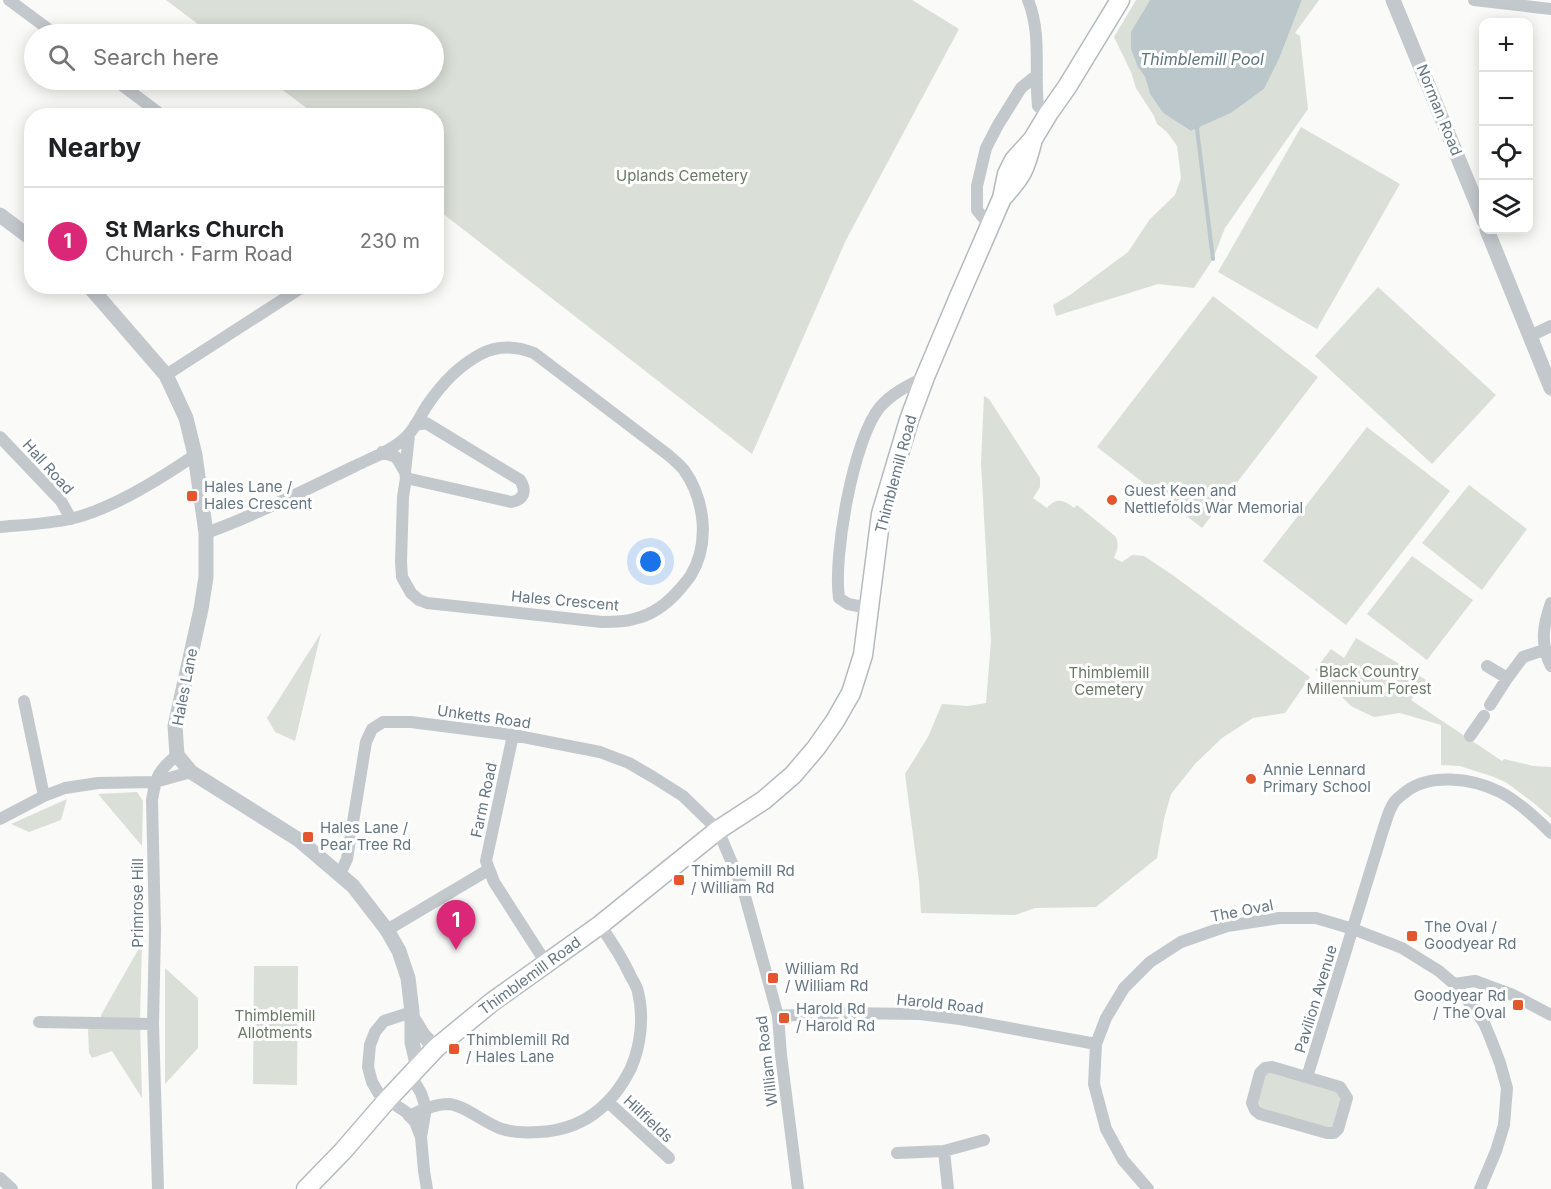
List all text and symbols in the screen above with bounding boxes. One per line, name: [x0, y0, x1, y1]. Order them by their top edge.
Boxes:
map controls: [1479, 18, 1533, 234]
button: +: [1479, 18, 1533, 72]
search box: [24, 24, 444, 90]
icon: search: [45, 41, 78, 74]
text: Search here: [93, 44, 219, 70]
water label: Thimblemill Pool: [1140, 49, 1264, 69]
street label: Norman Road: [1412, 61, 1466, 158]
button: −: [1479, 72, 1533, 126]
button: locate: [1479, 126, 1533, 180]
text: Nearby: [48, 132, 141, 163]
park label: Uplands Cemetery: [616, 166, 749, 185]
button: layers: [1479, 180, 1533, 234]
text: St Marks Church: [105, 216, 284, 242]
text: 1: [63, 229, 72, 253]
text: 230 m: [360, 229, 420, 253]
text: Church · Farm Road: [105, 242, 293, 266]
street label: Thimblemill Road: [871, 413, 920, 535]
street label: Hall Road: [19, 435, 78, 498]
place label: Hales Lane / Hales Crescent: [204, 477, 312, 513]
place label: Guest Keen and Nettlefolds War Memorial: [1124, 481, 1303, 517]
marker: Hales Lane / Hales Crescent: [185, 489, 199, 503]
marker: Guest Keen and Nettlefolds War Memorial: [1105, 493, 1119, 507]
your location: [636, 547, 665, 576]
street label: Hales Crescent: [510, 586, 620, 615]
street label: Hales Lane: [168, 647, 201, 727]
park label: Black Country Millennium Forest: [1306, 662, 1432, 698]
park label: Thimblemill Cemetery: [1069, 663, 1149, 699]
street label: Unketts Road: [436, 701, 532, 732]
place label: Annie Lennard Primary School: [1263, 760, 1371, 796]
street label: Farm Road: [466, 761, 501, 839]
marker: Annie Lennard Primary School: [1244, 772, 1258, 786]
place label: Hales Lane / Pear Tree Rd: [320, 818, 411, 854]
marker: Hales Lane / Pear Tree Rd: [301, 830, 315, 844]
street label: Primrose Hill: [128, 858, 147, 948]
place label: Thimblemill Rd / William Rd: [691, 861, 795, 897]
marker: Thimblemill Rd / William Rd: [672, 873, 686, 887]
street label: The Oval: [1209, 895, 1275, 926]
pin: 1: [436, 900, 476, 950]
place label: The Oval / Goodyear Rd: [1424, 917, 1516, 953]
marker: The Oval / Goodyear Rd: [1405, 929, 1419, 943]
street label: Thimblemill Road: [475, 932, 584, 1019]
street label: Pavilion Avenue: [1290, 943, 1341, 1055]
place label: William Rd / William Rd: [785, 959, 868, 995]
marker: William Rd / William Rd: [766, 971, 780, 985]
place label: Goodyear Rd / The Oval: [1414, 986, 1506, 1022]
street label: Harold Road: [896, 989, 984, 1018]
marker: Goodyear Rd / The Oval: [1511, 998, 1525, 1012]
place label: Harold Rd / Harold Rd: [796, 999, 875, 1035]
park label: Thimblemill Allotments: [235, 1006, 315, 1042]
marker: Harold Rd / Harold Rd: [777, 1011, 791, 1025]
street label: William Road: [752, 1015, 781, 1108]
place label: Thimblemill Rd / Hales Lane: [466, 1030, 570, 1066]
marker: Thimblemill Rd / Hales Lane: [447, 1042, 461, 1056]
street label: Hillfields: [620, 1091, 677, 1146]

